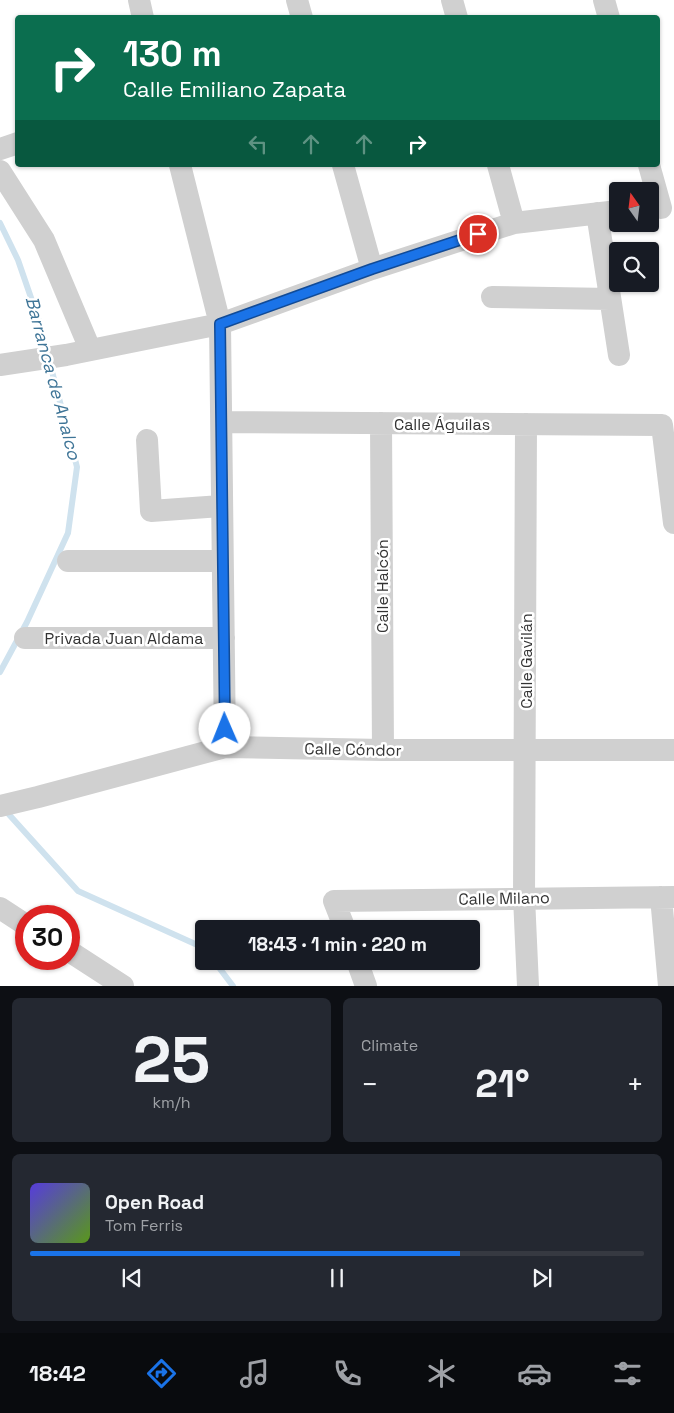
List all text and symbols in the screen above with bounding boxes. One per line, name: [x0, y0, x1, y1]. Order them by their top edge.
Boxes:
text: 130 m: [123, 32, 222, 76]
icon: right: [40, 35, 105, 100]
text: Calle Emiliano Zapata: [123, 75, 346, 103]
icon: left: [244, 130, 272, 158]
icon: ahead: [297, 130, 325, 158]
icon: ahead: [350, 130, 378, 158]
icon: right: [403, 130, 431, 158]
north arrow: [609, 182, 659, 232]
map controls: [609, 182, 659, 292]
pin: [457, 213, 499, 255]
icon: arrive: [464, 220, 492, 248]
button: search: [609, 242, 659, 292]
water label: Barranca de Analco: [21, 294, 87, 463]
street label: Calle Águilas: [394, 414, 490, 435]
street label: Calle Halcón: [372, 539, 393, 633]
street label: Calle Gavilán: [516, 613, 537, 709]
street label: Privada Juan Aldama: [45, 628, 203, 649]
position arrow: [198, 702, 250, 754]
street label: Calle Cóndor: [304, 738, 402, 761]
street label: Calle Milano: [458, 887, 550, 910]
speed limit sign: 30: [15, 905, 80, 970]
text: 18:43 · 1 min · 220 m: [248, 932, 427, 957]
text: 25: [133, 1018, 210, 1101]
text: Climate: [361, 1035, 418, 1056]
text: 21°: [475, 1060, 530, 1108]
text: −: [361, 1066, 378, 1102]
text: +: [627, 1066, 644, 1102]
text: km/h: [152, 1092, 191, 1113]
text: Open Road: [105, 1190, 204, 1215]
text: Tom Ferris: [105, 1215, 183, 1236]
icon: previous: [118, 1264, 146, 1292]
icon: pause: [323, 1264, 351, 1292]
icon: next: [528, 1264, 556, 1292]
icon: directions: [144, 1356, 179, 1391]
icon: music: [237, 1356, 272, 1391]
icon: phone: [330, 1356, 365, 1391]
icon: climate: [424, 1356, 459, 1391]
icon: car: [517, 1356, 552, 1391]
icon: filters: [610, 1356, 645, 1391]
text: 18:42: [29, 1359, 86, 1387]

